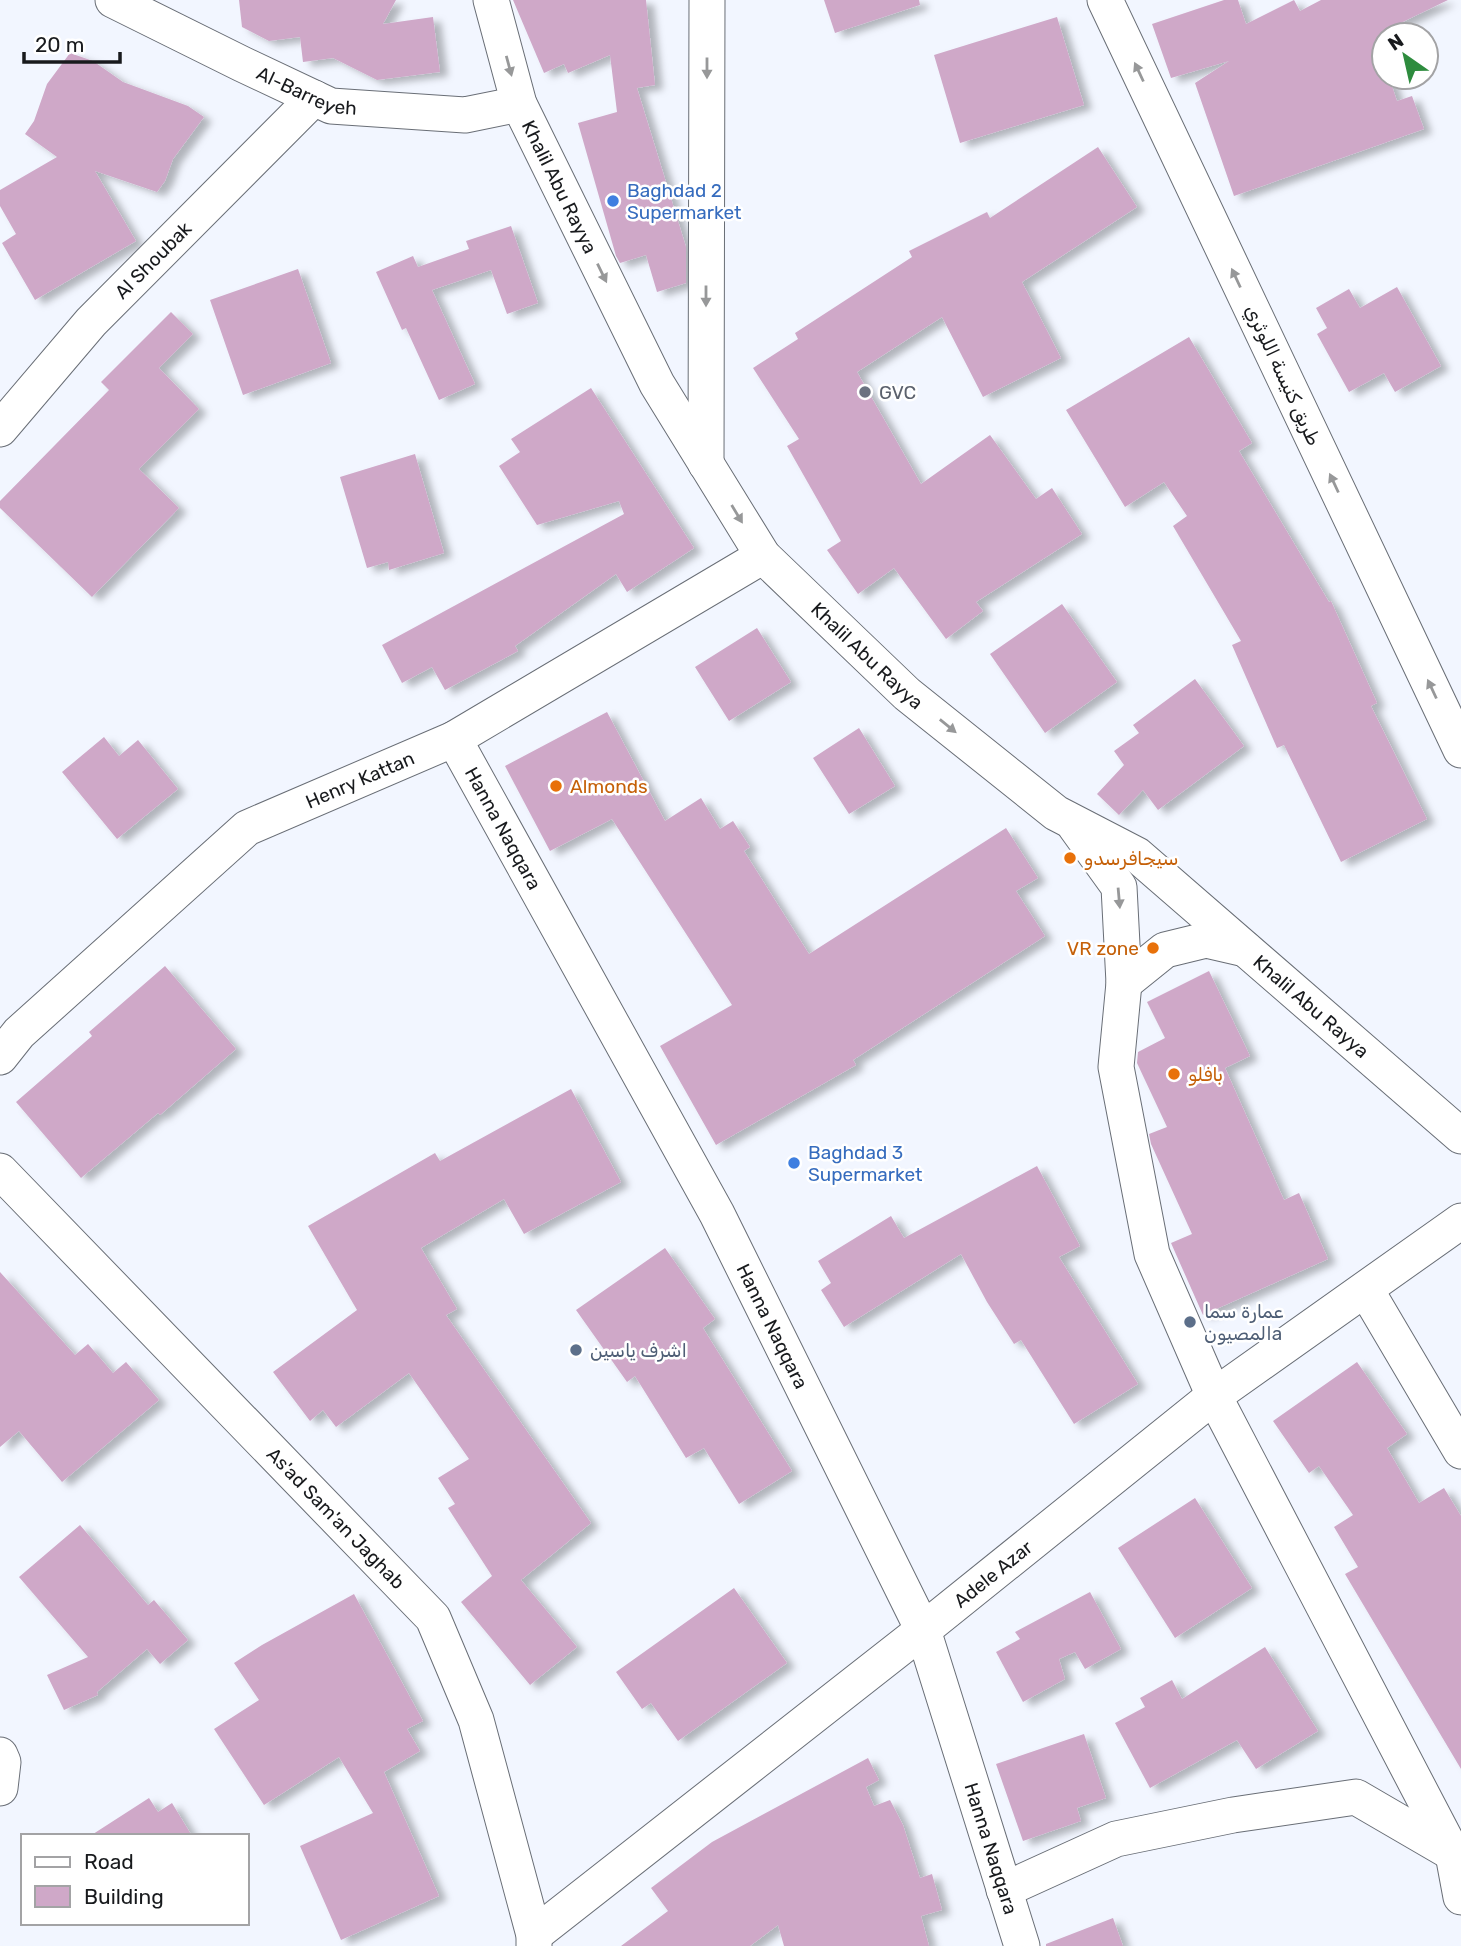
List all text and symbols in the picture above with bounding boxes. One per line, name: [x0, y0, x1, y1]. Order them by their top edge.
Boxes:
scale bar: [24, 21, 121, 65]
north arrow: [1370, 21, 1440, 91]
text: N: [1384, 29, 1408, 56]
text: 20 m: [35, 32, 84, 57]
one-way arrow: [504, 55, 515, 77]
one-way arrow: [701, 57, 713, 79]
street label: Al-Barreyeh: [253, 61, 358, 119]
one-way arrow: [1133, 62, 1145, 82]
street label: Khalil Abu Rayya: [517, 116, 602, 257]
place label: Baghdad 2 Supermarket: [627, 179, 742, 224]
marker: Baghdad 2 Supermarket: [605, 193, 621, 209]
street label: Al Shoubak: [110, 216, 196, 303]
one-way arrow: [597, 263, 608, 283]
one-way arrow: [1231, 268, 1242, 288]
one-way arrow: [700, 285, 712, 307]
street label: طريق كنيسة اللوثري: [1238, 301, 1326, 450]
place label: GVC: [879, 381, 916, 404]
marker: GVC: [857, 384, 873, 400]
one-way arrow: [1328, 473, 1340, 493]
one-way arrow: [730, 504, 743, 524]
street label: Khalil Abu Rayya: [807, 597, 928, 714]
one-way arrow: [1426, 679, 1437, 699]
one-way arrow: [938, 719, 956, 734]
street label: Henry Kattan: [302, 746, 418, 813]
street label: Hanna Naqqara: [460, 763, 547, 894]
place label: Almonds: [570, 775, 648, 798]
marker: Almonds: [548, 778, 564, 794]
place label: سيجافرسدو: [1084, 847, 1179, 870]
marker: سيجافرسدو: [1062, 850, 1078, 866]
one-way arrow: [1114, 887, 1125, 909]
place label: VR zone: [1067, 937, 1139, 960]
marker: VR zone: [1145, 940, 1161, 956]
street label: Khalil Abu Rayya: [1249, 950, 1374, 1063]
place label: بافلو: [1188, 1063, 1223, 1086]
marker: بافلو: [1166, 1066, 1182, 1082]
place label: Baghdad 3 Supermarket: [808, 1141, 923, 1186]
marker: Baghdad 3 Supermarket: [786, 1155, 802, 1171]
street label: Hanna Naqqara: [732, 1260, 813, 1392]
place label: عمارة سما المصيونa: [1204, 1300, 1284, 1345]
marker: عمارة سما المصيونa: [1182, 1314, 1198, 1330]
place label: اشرف ياسين: [590, 1339, 687, 1362]
marker: اشرف ياسين: [568, 1342, 584, 1358]
street label: As'ad Sam'an Jaghab: [262, 1442, 410, 1594]
street label: Adele Azar: [949, 1535, 1037, 1612]
street label: Hanna Naqqara: [960, 1780, 1023, 1917]
legend: [21, 1834, 248, 1925]
text: Road: [84, 1849, 134, 1874]
text: Building: [84, 1884, 164, 1909]

